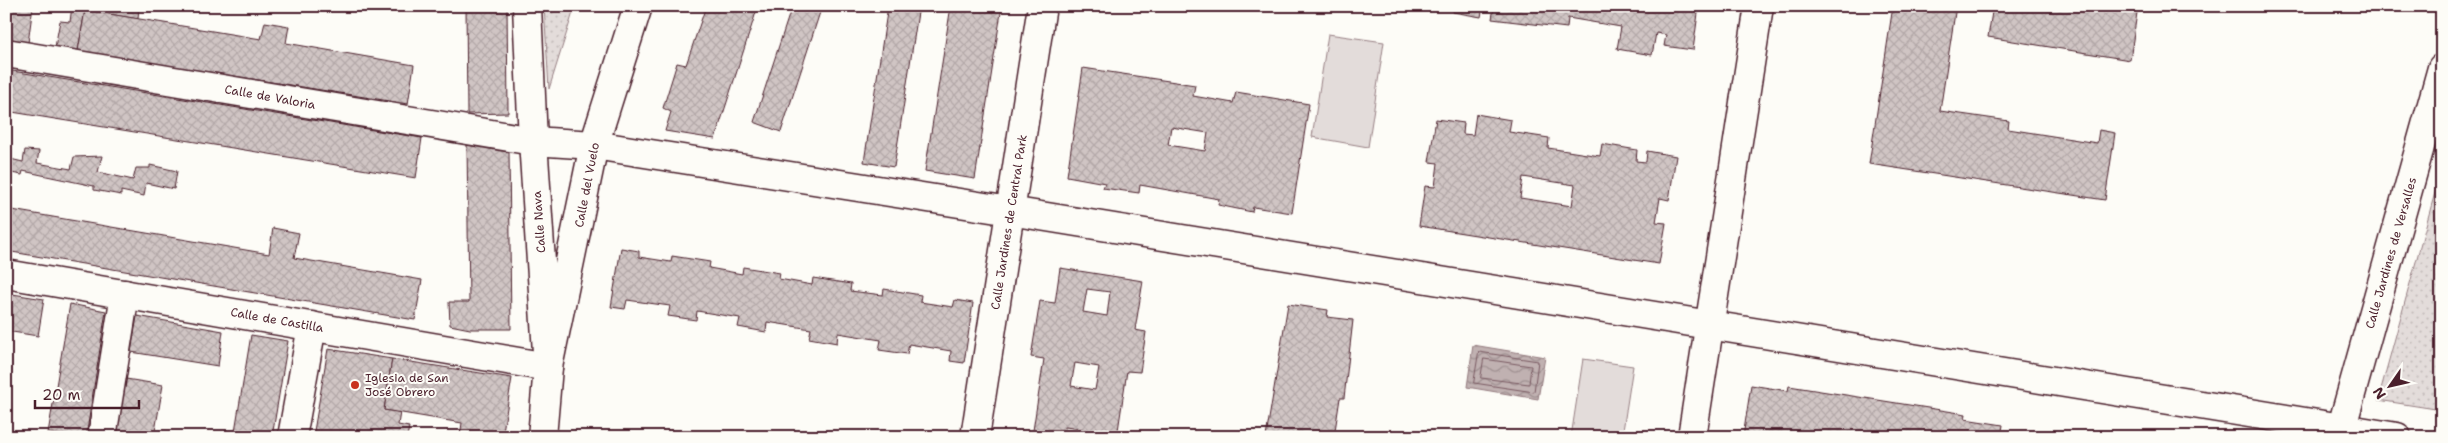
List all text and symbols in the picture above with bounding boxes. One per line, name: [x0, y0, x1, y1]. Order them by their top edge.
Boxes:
street label: Calle de Valoria: [223, 81, 317, 113]
street label: Calle Jardines de Central Park: [987, 133, 1031, 311]
street label: Calle del Vuelo: [571, 141, 603, 229]
street label: Calle Jardines de Versalles: [2362, 175, 2420, 331]
street label: Calle Nava: [529, 190, 549, 254]
street label: Calle de Castilla: [229, 304, 325, 336]
north arrow: [2366, 360, 2416, 410]
place label: Iglesia de San José Obrero: [365, 370, 449, 400]
scale bar: [35, 378, 139, 410]
marker: Iglesia de San José Obrero: [349, 379, 361, 391]
text: N: [2369, 384, 2390, 403]
text: 20 m: [42, 385, 81, 405]

